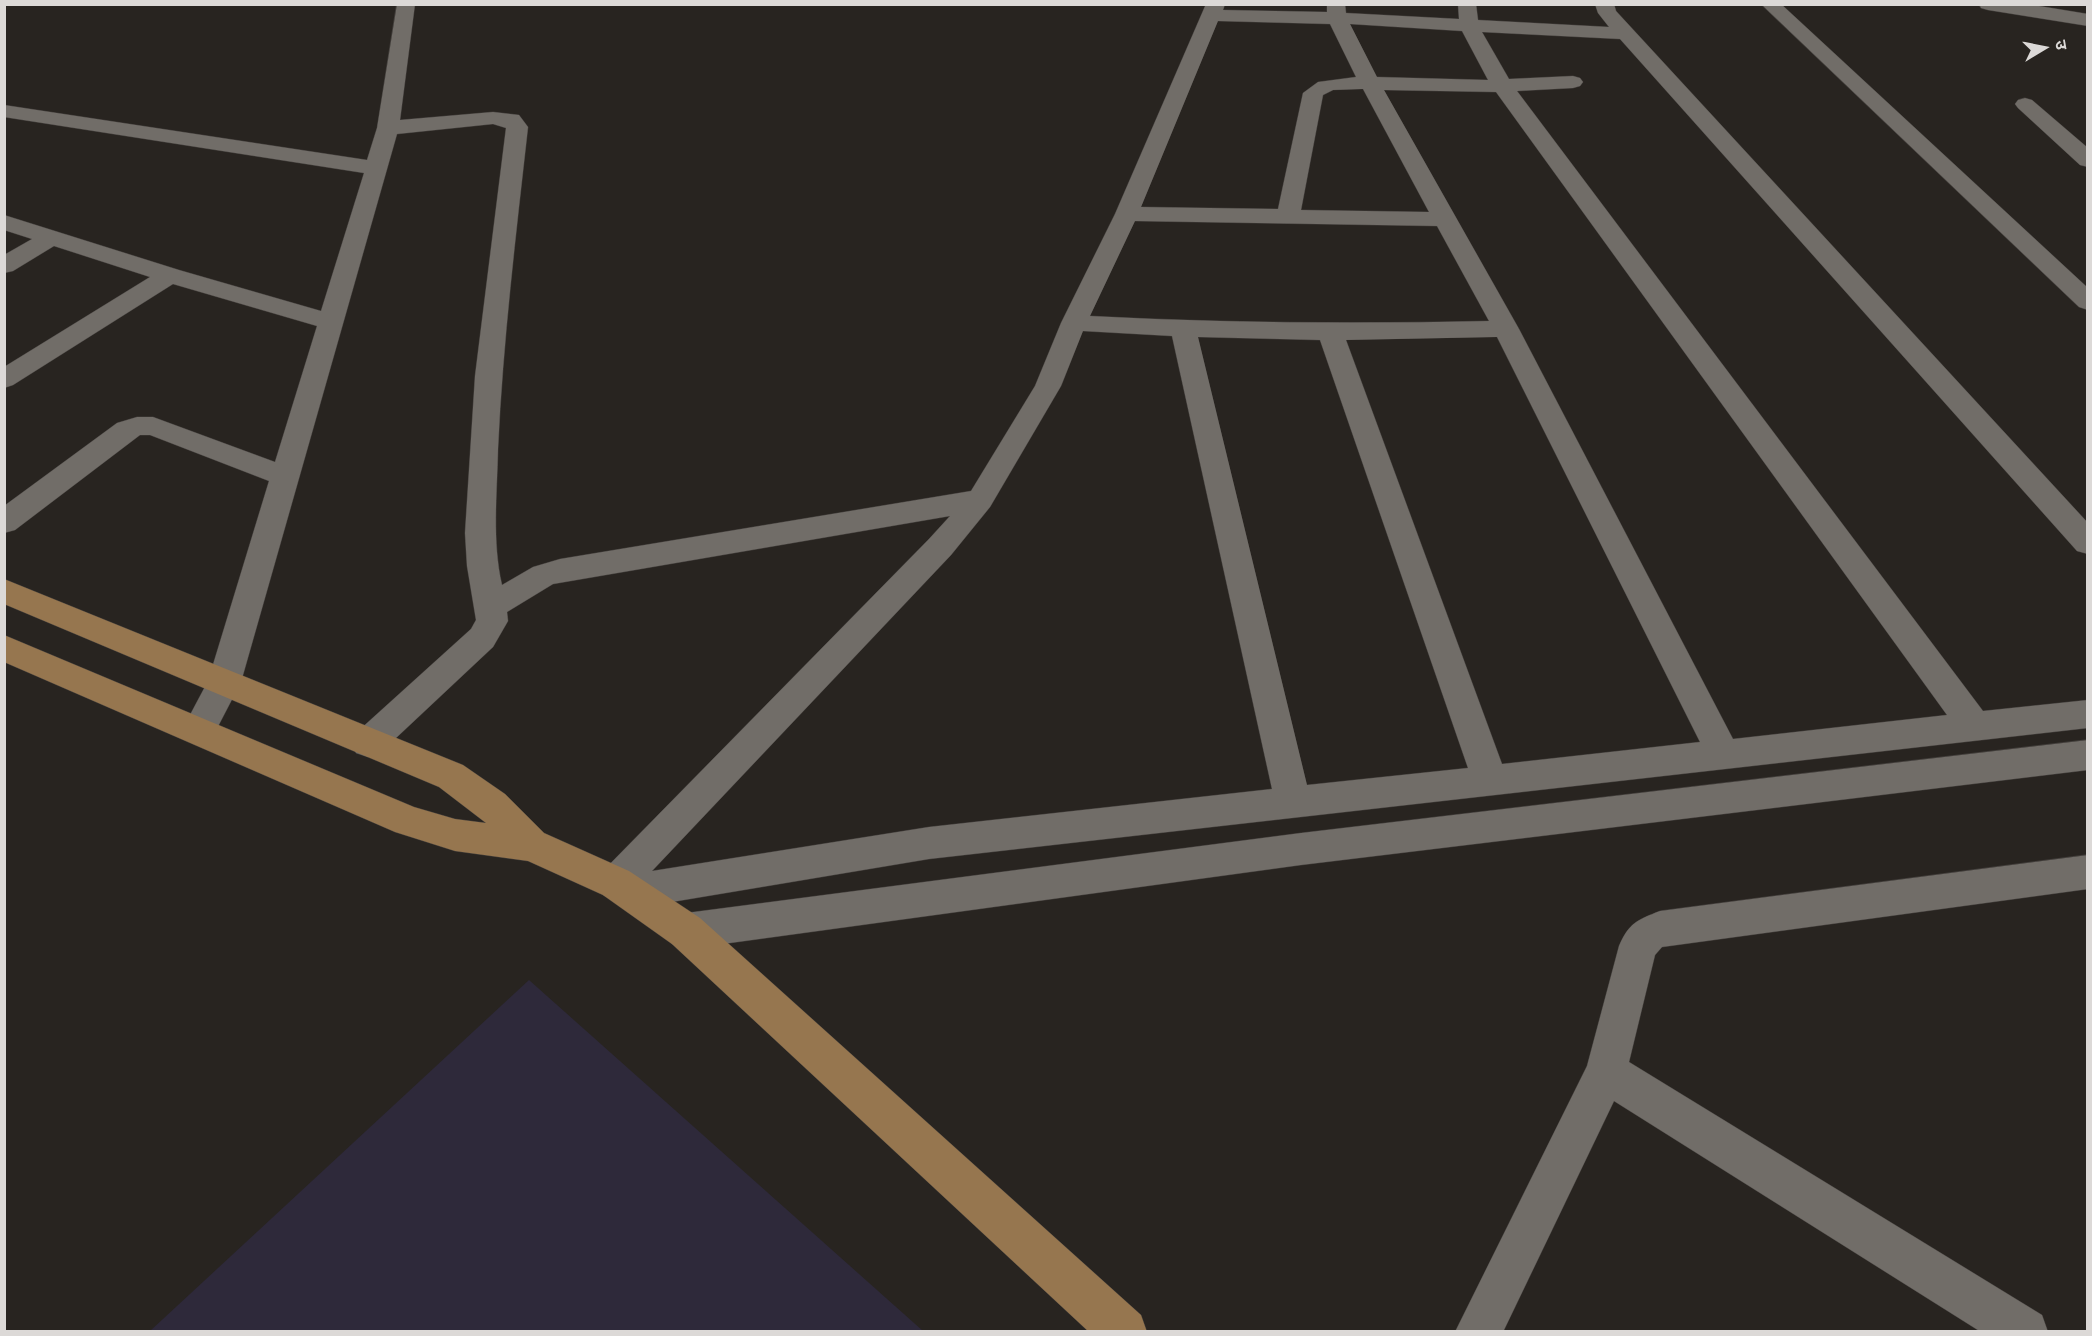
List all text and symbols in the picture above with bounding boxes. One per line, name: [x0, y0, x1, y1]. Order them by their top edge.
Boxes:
north arrow: [2014, 18, 2074, 78]
text: उ: [2051, 39, 2072, 51]

